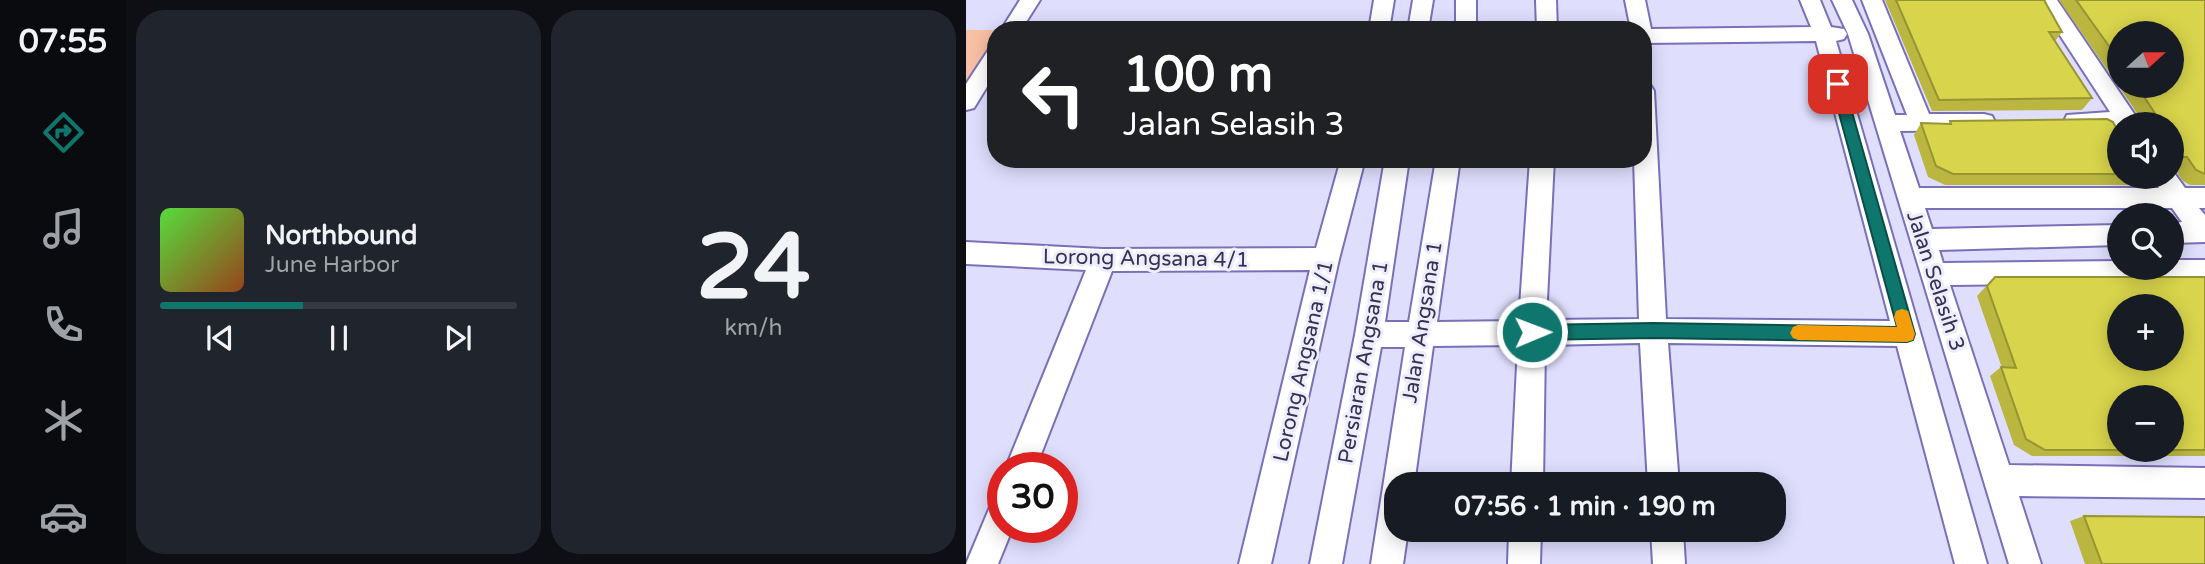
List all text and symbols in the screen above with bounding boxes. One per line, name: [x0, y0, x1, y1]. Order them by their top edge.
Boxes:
north arrow: [2107, 21, 2184, 98]
map controls: [2107, 21, 2184, 462]
text: 07:55: [19, 23, 107, 61]
text: 100 m: [1123, 46, 1273, 105]
icon: left: [1008, 49, 1099, 140]
pin: [1808, 54, 1868, 114]
icon: arrive: [1819, 65, 1857, 103]
text: Jalan Selasih 3: [1123, 106, 1345, 144]
icon: directions: [39, 108, 88, 157]
button: sound: [2107, 112, 2184, 189]
button: search: [2107, 203, 2184, 280]
icon: music: [39, 204, 88, 253]
street label: Jalan Selasih 3: [1901, 208, 1970, 354]
text: 24: [696, 213, 811, 323]
text: Northbound: [265, 220, 417, 251]
street label: Jalan Angsana 1: [1397, 239, 1448, 405]
street label: Lorong Angsana 4/1: [1043, 244, 1249, 273]
text: June Harbor: [265, 251, 399, 279]
street label: Lorong Angsana 1/1: [1268, 258, 1339, 464]
street label: Persiaran Angsana 1: [1333, 259, 1394, 466]
button: +: [2107, 294, 2184, 371]
position arrow: [1495, 295, 1569, 369]
icon: phone: [39, 300, 88, 349]
text: km/h: [725, 314, 782, 342]
icon: previous: [201, 319, 239, 357]
icon: pause: [320, 319, 358, 357]
icon: next: [439, 319, 477, 357]
button: −: [2107, 385, 2184, 462]
icon: climate: [39, 396, 88, 445]
speed limit sign: 30: [987, 452, 1078, 543]
text: 07:56 · 1 min · 190 m: [1454, 491, 1716, 522]
icon: car: [39, 492, 88, 541]

